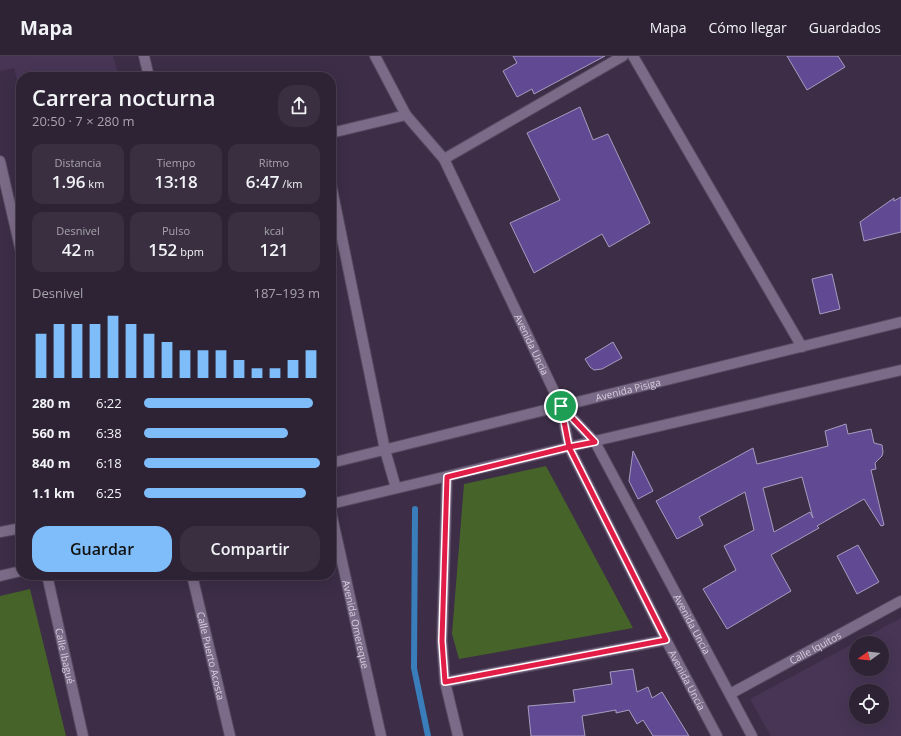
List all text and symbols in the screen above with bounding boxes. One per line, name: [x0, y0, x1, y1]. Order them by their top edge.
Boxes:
text: Mapa: [20, 15, 73, 41]
text: Mapa: [650, 18, 686, 37]
text: Cómo llegar: [708, 18, 787, 37]
text: Guardados: [809, 18, 881, 37]
text: Carrera nocturna: [32, 82, 216, 112]
button: share: [278, 85, 320, 127]
text: 20:50 · 7 × 280 m: [32, 112, 135, 130]
text: Distancia: [55, 155, 101, 170]
text: Tiempo: [157, 155, 195, 170]
text: Ritmo: [259, 155, 289, 170]
text: 1.96: [52, 170, 86, 193]
text: 13:18: [154, 170, 198, 193]
text: 6:47: [246, 170, 279, 193]
text: km: [86, 176, 104, 191]
text: /km: [279, 176, 302, 191]
text: Desnivel: [56, 223, 100, 238]
text: Pulso: [162, 223, 190, 238]
text: kcal: [264, 223, 284, 238]
text: 42: [62, 238, 81, 261]
text: 152: [148, 238, 177, 261]
text: 121: [259, 238, 289, 261]
text: m: [81, 244, 94, 259]
text: bpm: [177, 244, 204, 259]
text: Desnivel: [32, 284, 83, 302]
text: 187–193 m: [253, 284, 320, 302]
street label: Avenida Uncia: [511, 312, 552, 377]
street label: Avenida Pisiga: [594, 375, 662, 404]
pin: [544, 389, 578, 423]
text: 280 m: [32, 394, 70, 412]
text: 6:22: [96, 394, 122, 412]
icon: arrive: [550, 395, 572, 417]
text: 560 m: [32, 424, 70, 442]
text: 6:38: [96, 424, 122, 442]
text: 840 m: [32, 454, 70, 472]
text: 6:18: [96, 454, 122, 472]
text: 1.1 km: [32, 484, 75, 502]
text: 6:25: [96, 484, 122, 502]
button: Guardar: [32, 526, 172, 572]
button: Compartir: [180, 526, 320, 572]
street label: Avenida Omereque: [339, 579, 373, 670]
street label: Avenida Uncia: [670, 592, 714, 657]
street label: Calle Puerto Acosta: [194, 610, 228, 701]
street label: Calle Ibagué: [52, 627, 78, 686]
street label: Calle Iquitos: [787, 628, 844, 667]
north arrow: [849, 636, 889, 676]
map controls: [849, 636, 889, 724]
street label: Avenida Uncía: [665, 647, 709, 712]
button: locate: [849, 684, 889, 724]

